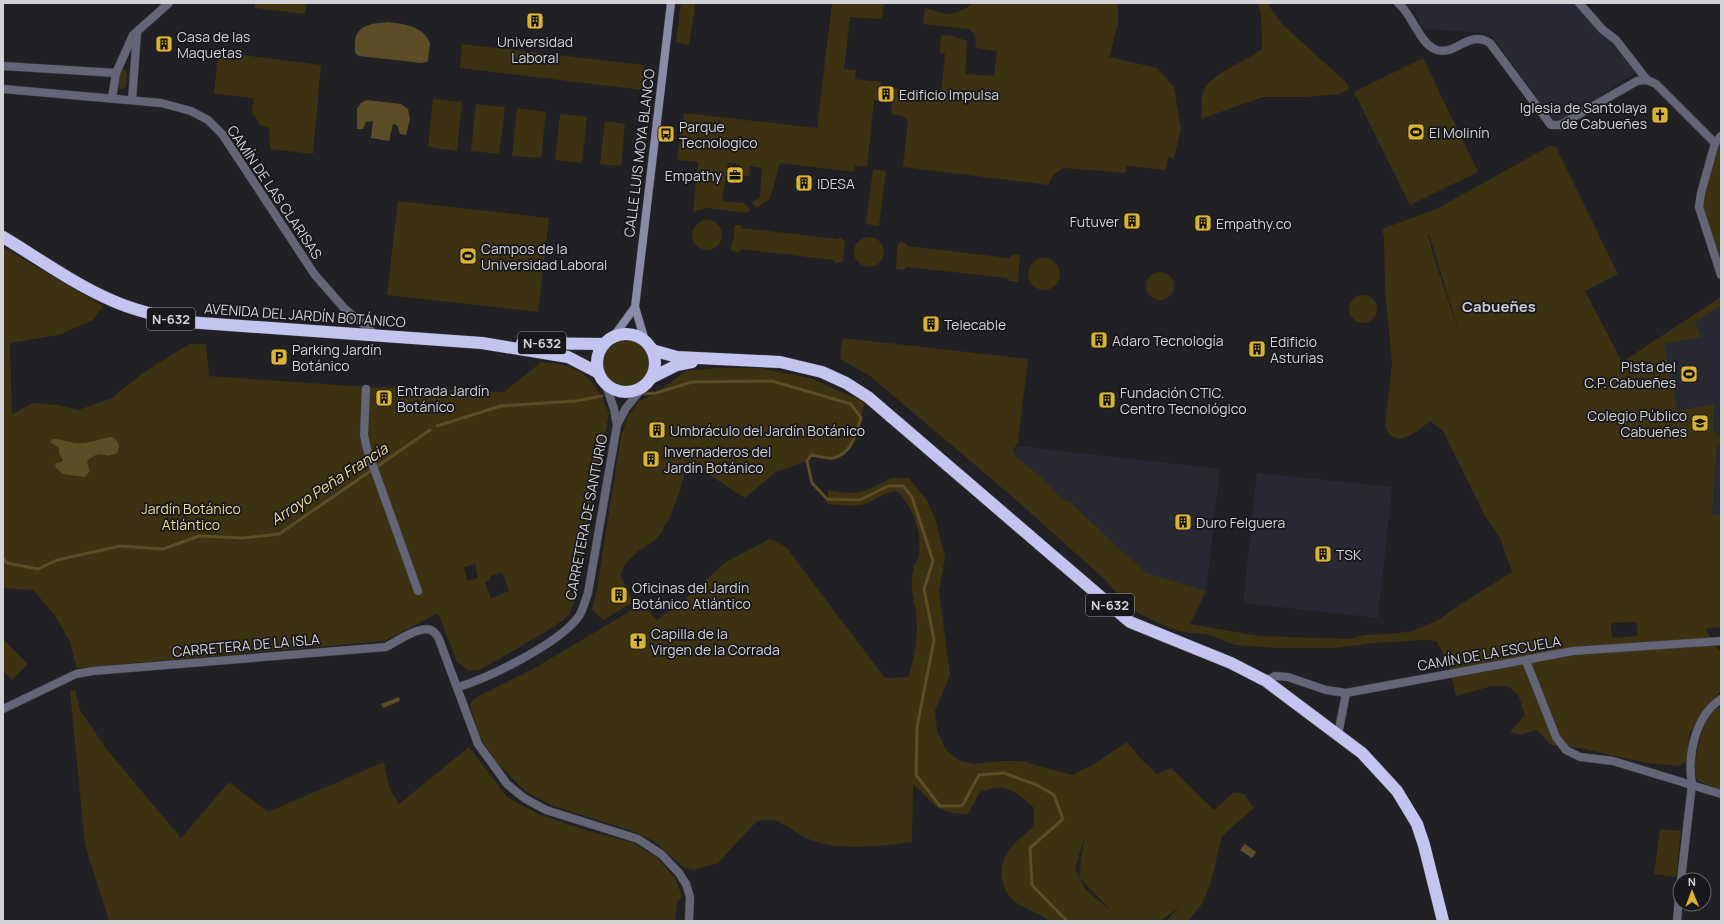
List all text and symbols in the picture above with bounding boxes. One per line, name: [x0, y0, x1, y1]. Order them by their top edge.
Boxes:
building icon: Universidad Laboral: [525, 11, 545, 31]
place label: Casa de las Maquetas: [177, 27, 250, 62]
place label: Universidad Laboral: [497, 32, 573, 67]
building icon: Casa de las Maquetas: [154, 34, 174, 54]
street label: CALLE LUIS MOYA BLANCO: [619, 68, 659, 238]
building icon: Edificio Impulsa: [876, 84, 896, 104]
place label: Edificio Impulsa: [899, 85, 999, 104]
place label: Iglesia de Santolaya de Cabueñes: [1520, 98, 1647, 133]
church icon: Iglesia de Santolaya de Cabueñes: [1650, 105, 1670, 125]
place label: Parque Tecnologico: [679, 117, 758, 152]
street label: CAMÍN DE LAS CLARISAS: [223, 121, 327, 263]
sports icon: El Molinín: [1406, 122, 1426, 142]
place label: El Molinín: [1429, 123, 1490, 142]
bus stop icon: Parque Tecnologico: [656, 124, 676, 144]
office icon: Empathy: [725, 165, 745, 185]
place label: Empathy: [665, 166, 723, 185]
building icon: IDESA: [794, 173, 814, 193]
place label: IDESA: [817, 174, 855, 193]
building icon: Futuver: [1122, 211, 1142, 231]
place label: Futuver: [1070, 212, 1119, 231]
building icon: Empathy.co: [1193, 213, 1213, 233]
place label: Empathy.co: [1216, 214, 1291, 233]
place label: Campos de la Universidad Laboral: [481, 239, 607, 274]
sports icon: Campos de la Universidad Laboral: [458, 246, 478, 266]
district label: Cabueñes: [1462, 296, 1536, 317]
street label: AVENIDA DEL JARDÍN BOTÁNICO: [204, 298, 406, 332]
road number: N-632: [147, 308, 195, 330]
building icon: Telecable: [921, 314, 941, 334]
place label: Telecable: [944, 315, 1006, 334]
building icon: Adaro Tecnología: [1089, 330, 1109, 350]
place label: Adaro Tecnología: [1112, 331, 1224, 350]
road number: N-632: [518, 332, 566, 354]
place label: Edificio Asturias: [1270, 332, 1324, 367]
building icon: Edificio Asturias: [1247, 339, 1267, 359]
place label: Parking Jardín Botánico: [292, 340, 382, 375]
parking icon: Parking Jardín Botánico: [269, 347, 289, 367]
place label: Pista del C.P. Cabueñes: [1584, 357, 1676, 392]
sports icon: Pista del C.P. Cabueñes: [1679, 364, 1699, 384]
place label: Entrada Jardín Botánico: [397, 381, 489, 416]
place label: Fundación CTIC. Centro Tecnológico: [1120, 383, 1247, 418]
building icon: Entrada Jardín Botánico: [374, 388, 394, 408]
building icon: Fundación CTIC. Centro Tecnológico: [1097, 390, 1117, 410]
place label: Colegio Público Cabueñes: [1587, 406, 1687, 441]
school or university icon: Colegio Público Cabueñes: [1690, 413, 1710, 433]
building icon: Umbráculo del Jardín Botánico: [647, 420, 667, 440]
place label: Umbráculo del Jardín Botánico: [670, 421, 865, 440]
street label: CARRETERA DE SANTURIO: [561, 432, 611, 602]
water label: Arroyo Peña Francia: [266, 438, 392, 530]
place label: Invernaderos del Jardín Botánico: [664, 442, 771, 477]
building icon: Invernaderos del Jardín Botánico: [641, 449, 661, 469]
park label: Jardín Botánico Atlántico: [141, 499, 241, 534]
building icon: Duro Felguera: [1173, 512, 1193, 532]
place label: Duro Felguera: [1196, 513, 1285, 532]
building icon: TSK: [1313, 544, 1333, 564]
place label: TSK: [1336, 545, 1362, 564]
place label: Oficinas del Jardín Botánico Atlántico: [632, 578, 751, 613]
building icon: Oficinas del Jardín Botánico Atlántico: [609, 585, 629, 605]
road number: N-632: [1086, 594, 1134, 616]
place label: Capilla de la Virgen de la Corrada: [651, 624, 780, 659]
street label: CARRETERA DE LA ISLA: [171, 629, 321, 661]
church icon: Capilla de la Virgen de la Corrada: [628, 631, 648, 651]
street label: CAMÍN DE LA ESCUELA: [1416, 631, 1562, 675]
north arrow: [1672, 872, 1712, 912]
text: N: [1688, 874, 1696, 889]

